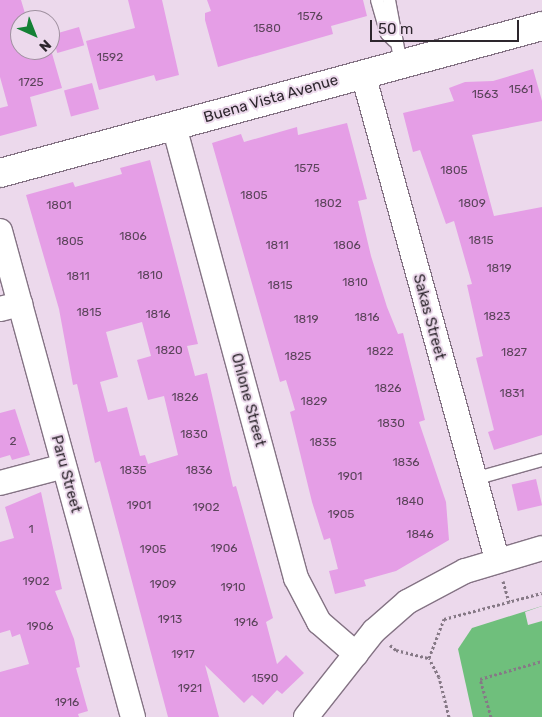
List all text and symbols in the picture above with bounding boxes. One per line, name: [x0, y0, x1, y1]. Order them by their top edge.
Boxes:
north arrow: [10, 10, 60, 60]
house number: 1576: [297, 10, 323, 24]
scale bar: [372, 10, 521, 42]
text: 50 m: [378, 20, 413, 38]
house number: 1580: [253, 22, 281, 36]
text: N: [36, 36, 55, 55]
house number: 1592: [97, 51, 123, 65]
street label: Buena Vista Avenue: [201, 71, 341, 127]
house number: 1725: [18, 76, 44, 90]
house number: 1561: [509, 83, 533, 97]
house number: 1563: [472, 88, 498, 102]
house number: 1575: [294, 162, 320, 176]
house number: 1805: [440, 164, 468, 178]
house number: 1805: [240, 189, 268, 203]
house number: 1802: [314, 197, 342, 211]
house number: 1809: [458, 197, 486, 211]
house number: 1801: [46, 199, 72, 213]
house number: 1806: [119, 230, 147, 244]
house number: 1815: [468, 234, 494, 248]
house number: 1805: [56, 235, 84, 249]
house number: 1811: [265, 239, 289, 253]
house number: 1806: [333, 239, 361, 253]
house number: 1819: [486, 262, 512, 276]
house number: 1810: [137, 269, 163, 283]
house number: 1811: [66, 270, 90, 284]
street label: Sakas Street: [409, 272, 449, 362]
house number: 1810: [342, 276, 368, 290]
house number: 1815: [267, 279, 293, 293]
house number: 1815: [76, 306, 102, 320]
house number: 1816: [145, 308, 171, 322]
house number: 1823: [483, 310, 511, 324]
house number: 1816: [354, 311, 380, 325]
house number: 1819: [293, 313, 319, 327]
house number: 1820: [155, 344, 183, 358]
house number: 1822: [367, 345, 393, 359]
house number: 1827: [501, 346, 527, 360]
house number: 1825: [285, 350, 311, 364]
street label: Ohlone Street: [227, 351, 269, 449]
house number: 1826: [374, 382, 402, 396]
house number: 1831: [500, 387, 524, 401]
house number: 1826: [171, 391, 199, 405]
house number: 1829: [301, 395, 327, 409]
house number: 1830: [377, 417, 405, 431]
house number: 1830: [180, 428, 208, 442]
street label: Paru Street: [47, 433, 85, 515]
house number: 2: [9, 435, 17, 449]
house number: 1835: [309, 436, 337, 450]
house number: 1836: [392, 456, 420, 470]
house number: 1835: [119, 464, 147, 478]
house number: 1836: [185, 464, 213, 478]
house number: 1901: [337, 470, 363, 484]
house number: 1840: [396, 495, 424, 509]
house number: 1901: [126, 499, 152, 513]
house number: 1902: [193, 501, 219, 515]
house number: 1905: [328, 508, 354, 522]
house number: 1: [28, 523, 34, 537]
house number: 1846: [406, 528, 434, 542]
house number: 1906: [210, 542, 238, 556]
house number: 1905: [140, 543, 166, 557]
house number: 1902: [23, 575, 49, 589]
house number: 1909: [150, 578, 176, 592]
house number: 1910: [220, 581, 246, 595]
house number: 1913: [158, 613, 182, 627]
house number: 1916: [234, 616, 258, 630]
house number: 1906: [26, 620, 54, 634]
house number: 1917: [171, 648, 195, 662]
house number: 1590: [252, 672, 278, 686]
house number: 1921: [178, 682, 202, 696]
house number: 1916: [55, 696, 79, 710]

